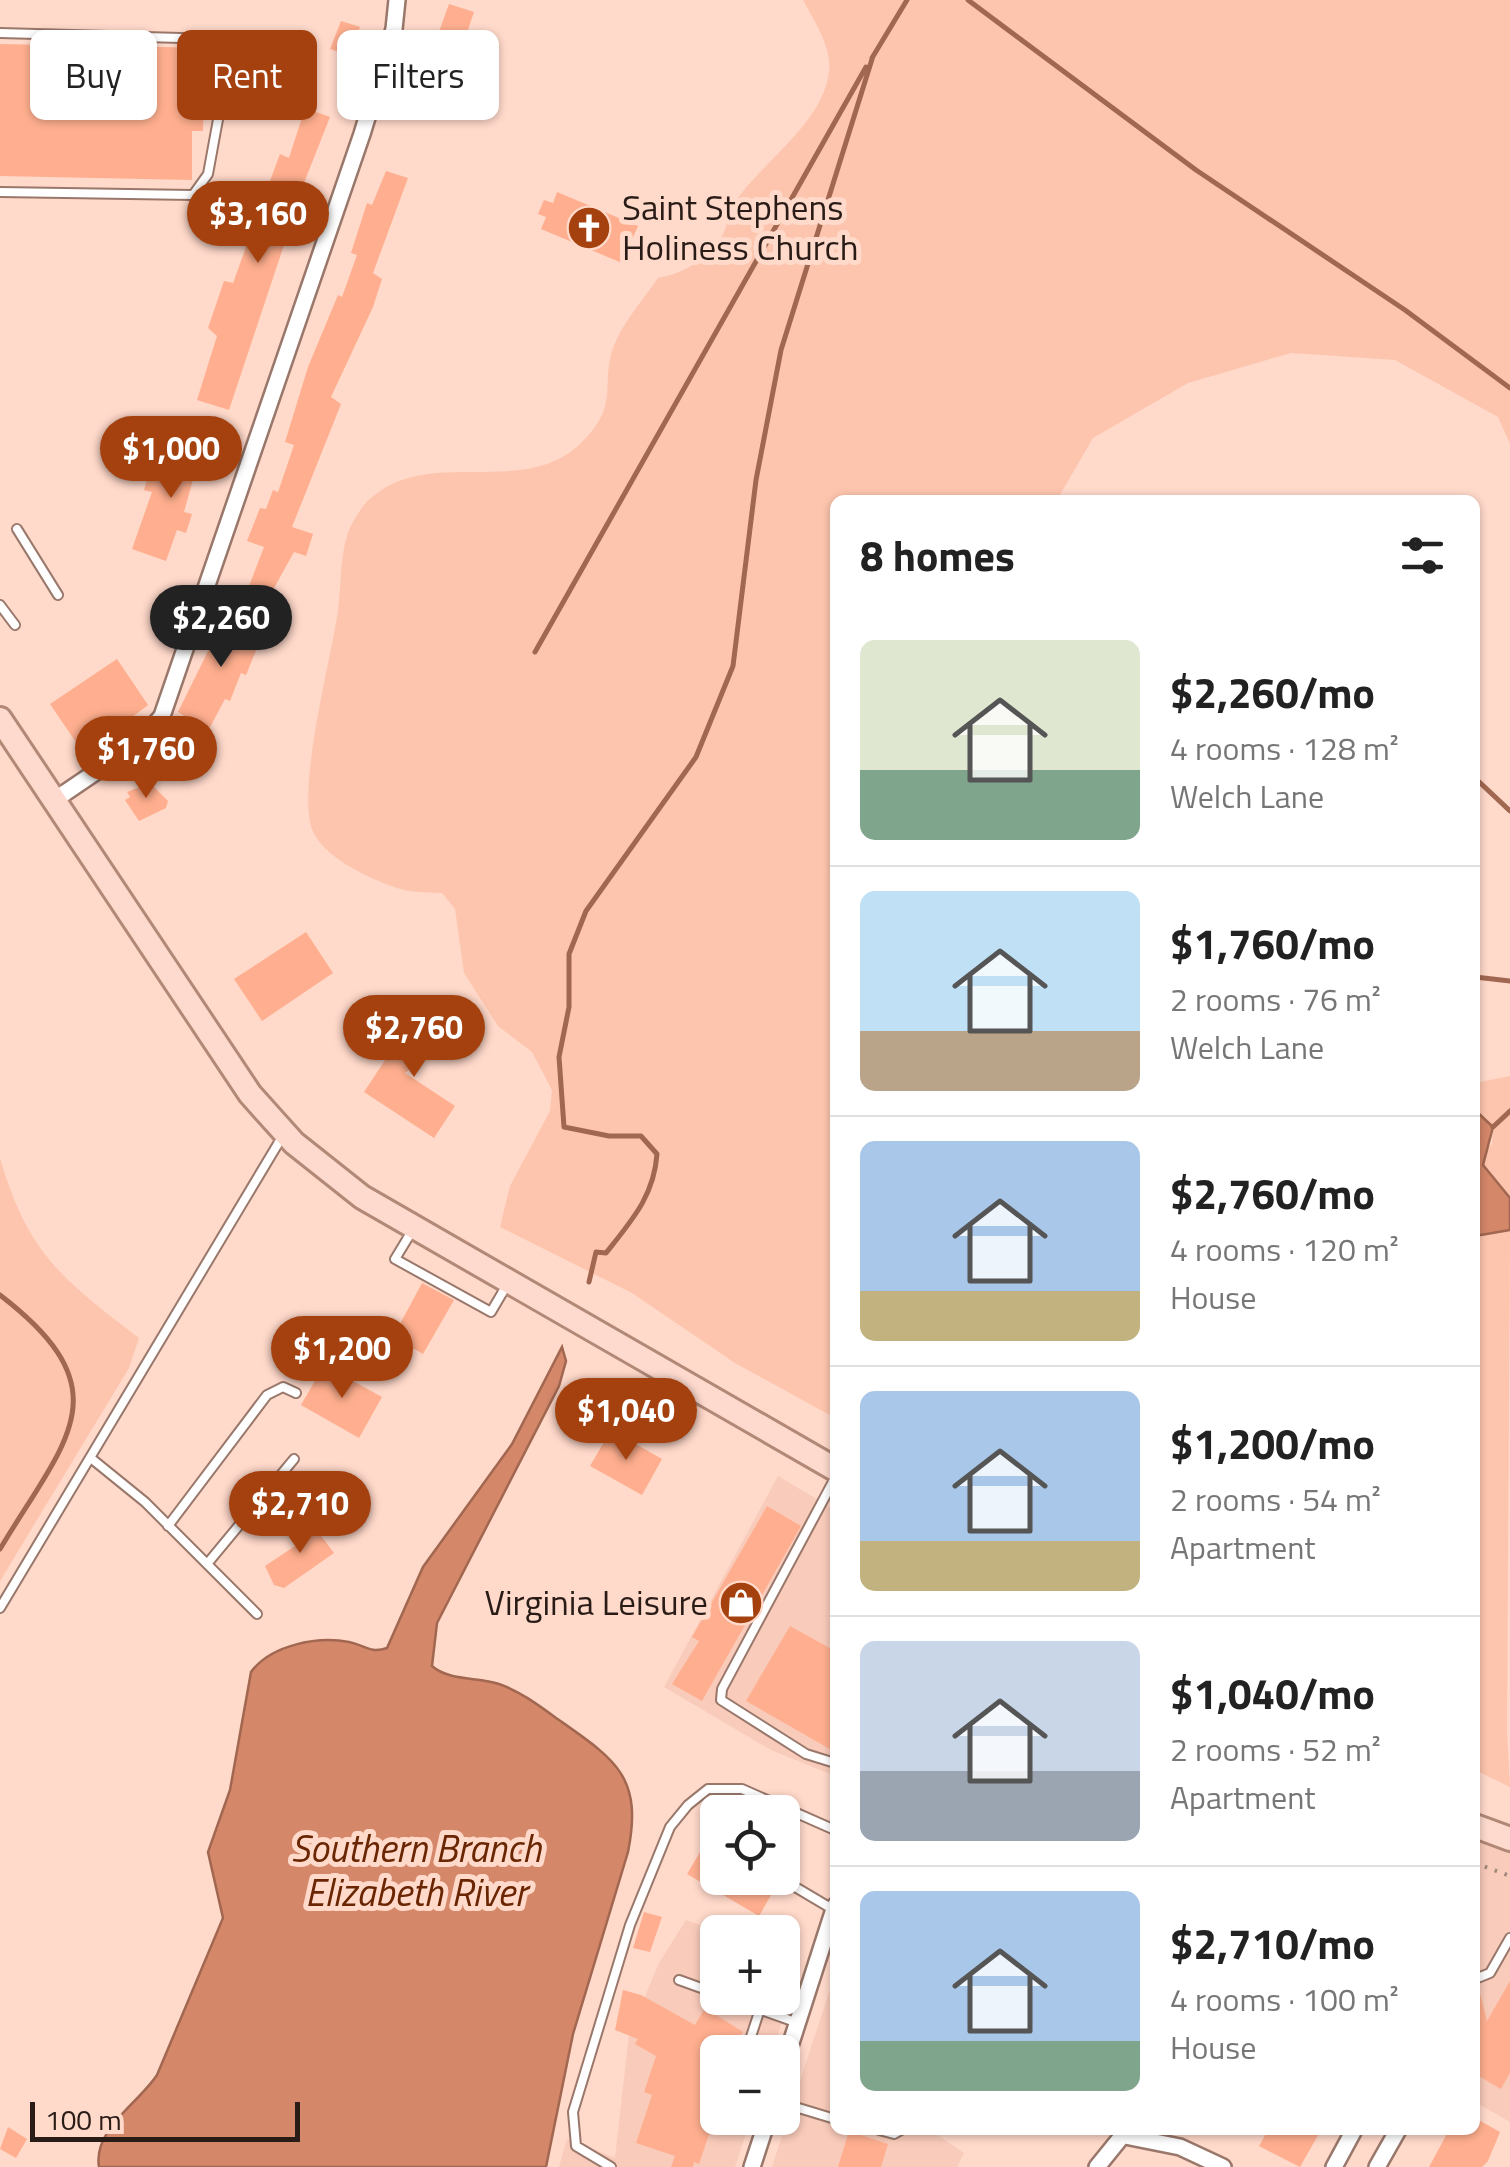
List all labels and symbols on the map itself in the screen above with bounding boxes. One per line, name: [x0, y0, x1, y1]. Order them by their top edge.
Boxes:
place label: Saint Stephens Holiness Church: [622, 180, 859, 274]
pin: $3,160: [177, 181, 339, 266]
church icon: Saint Stephens Holiness Church: [566, 205, 612, 251]
pin: $1,000: [90, 416, 252, 501]
pin: $2,260: [140, 585, 302, 670]
pin: $1,760: [65, 716, 227, 801]
pin: $2,760: [333, 995, 495, 1080]
pin: $1,200: [261, 1316, 423, 1401]
pin: $1,040: [545, 1378, 707, 1463]
pin: $2,710: [219, 1471, 381, 1556]
place label: Virginia Leisure: [485, 1575, 708, 1629]
shop icon: Virginia Leisure: [718, 1580, 764, 1626]
water label: Southern Branch Elizabeth River: [291, 1819, 542, 1921]
scale bar: [30, 2097, 300, 2142]

